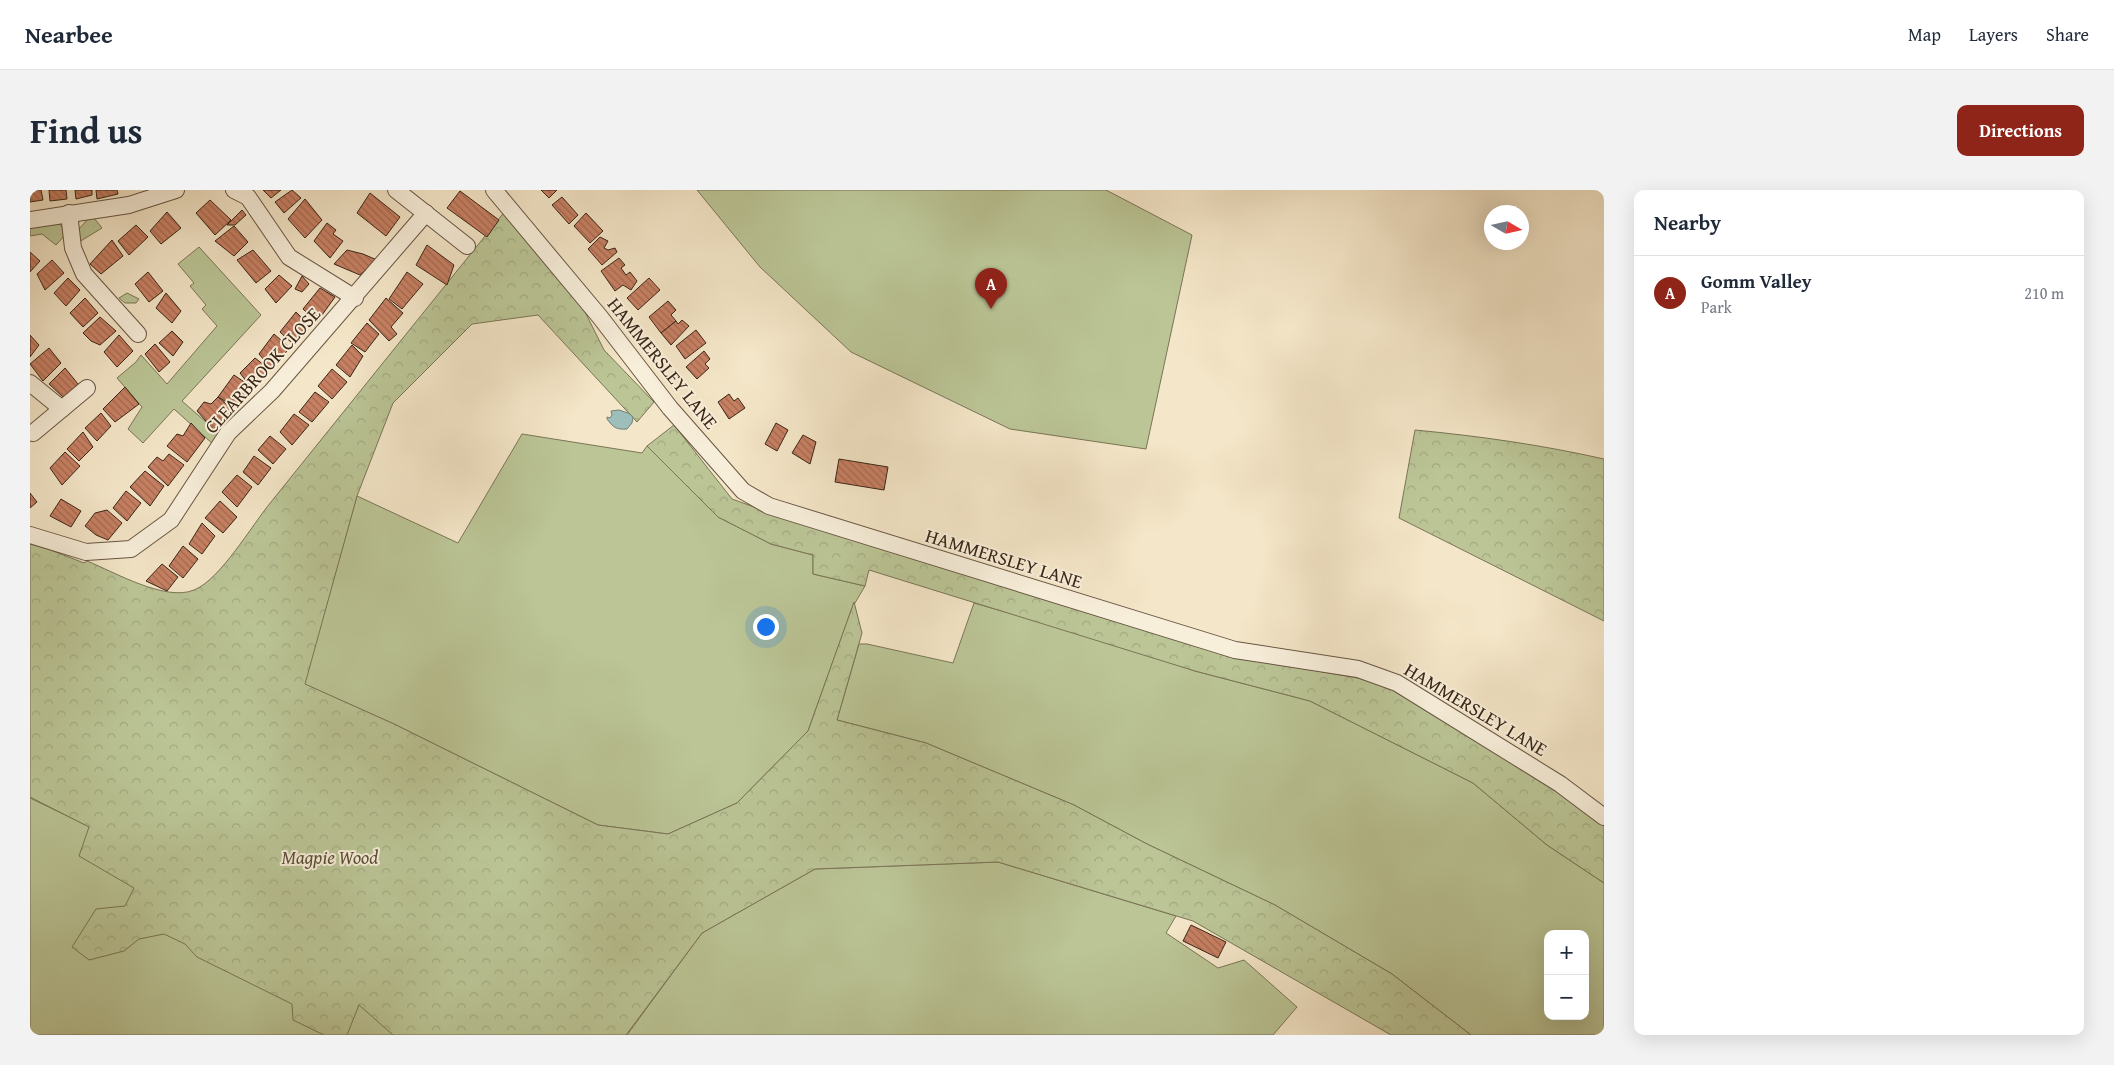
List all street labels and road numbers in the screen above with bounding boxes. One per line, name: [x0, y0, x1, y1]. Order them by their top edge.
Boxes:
street label: HAMMERSLEY LANE: [601, 291, 725, 435]
street label: CLEARBROOK CLOSE: [197, 300, 327, 440]
street label: HAMMERSLEY LANE: [922, 521, 1086, 595]
street label: HAMMERSLEY LANE: [1399, 655, 1553, 763]

